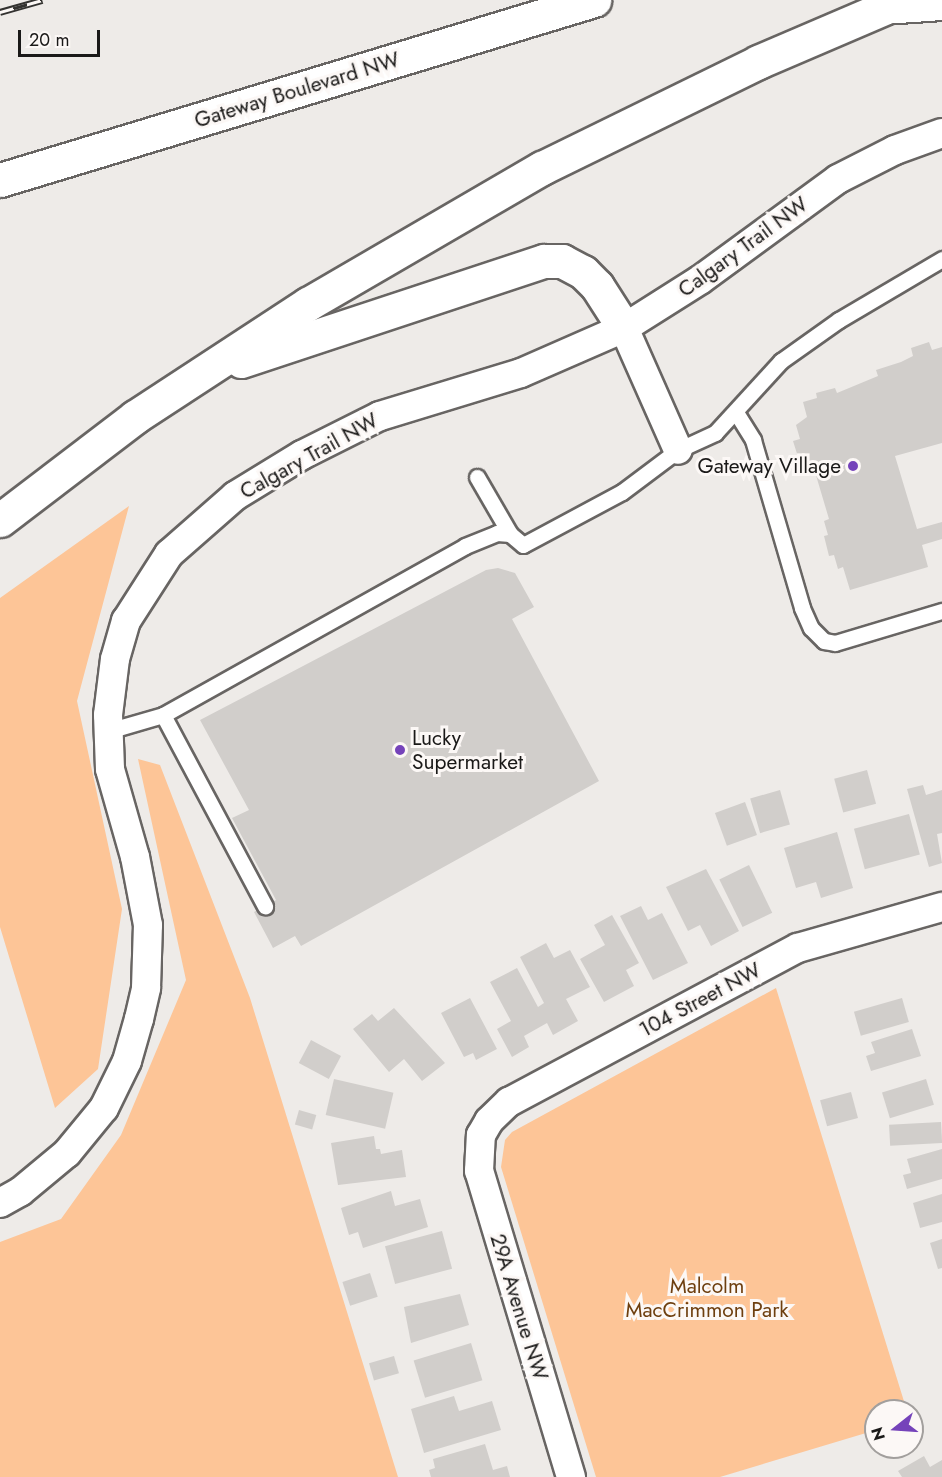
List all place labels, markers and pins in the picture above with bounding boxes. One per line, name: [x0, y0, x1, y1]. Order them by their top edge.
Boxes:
place label: Gateway Village: [697, 453, 841, 479]
marker: Gateway Village: [846, 459, 860, 473]
place label: Lucky Supermarket: [412, 725, 523, 775]
marker: Lucky Supermarket: [393, 743, 407, 757]

